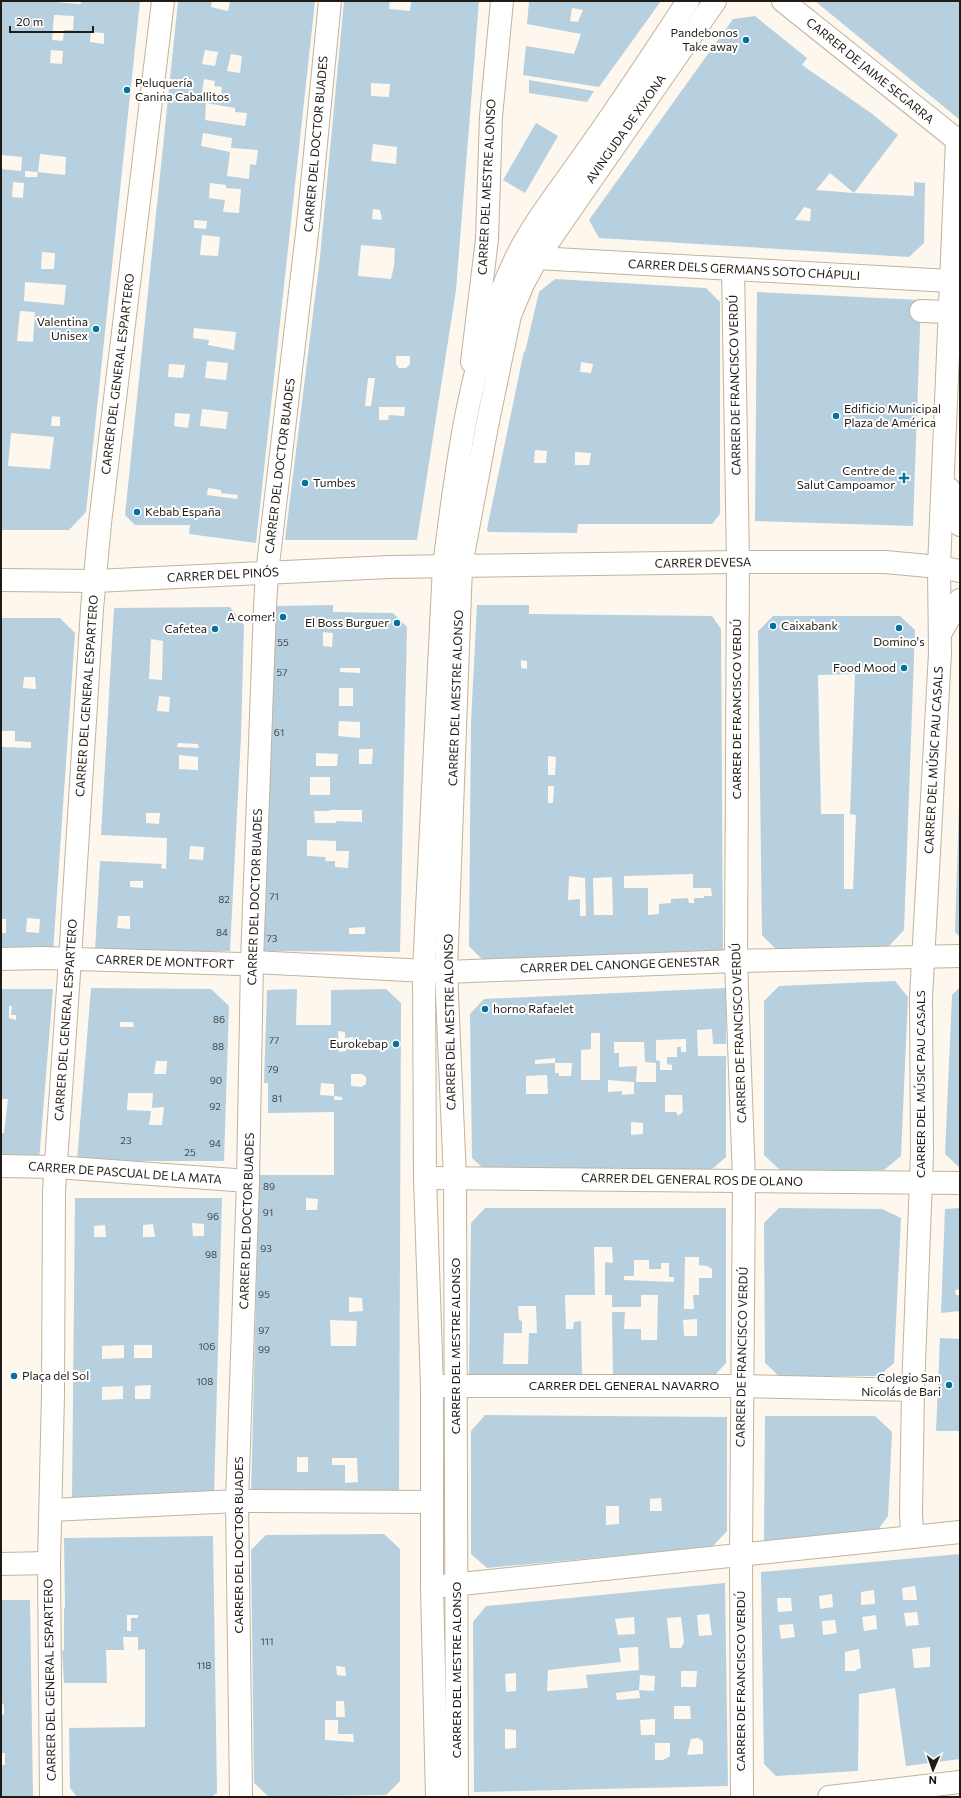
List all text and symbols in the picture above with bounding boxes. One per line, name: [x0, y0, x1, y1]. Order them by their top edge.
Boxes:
scale bar: [10, 8, 93, 34]
text: 20 m: [16, 14, 43, 28]
street label: CARRER DE JAIME SEGARRA: [803, 14, 937, 127]
place label: Pandebonos Take away: [670, 25, 738, 53]
marker: Pandebonos Take away: [741, 35, 751, 45]
street label: CARRER DEL DOCTOR BUADES: [300, 55, 330, 233]
street label: AVINGUDA DE XIXONA: [582, 71, 668, 185]
place label: Peluquería Canina Caballitos: [135, 75, 229, 103]
marker: Peluquería Canina Caballitos: [122, 85, 132, 95]
street label: CARRER DEL MESTRE ALONSO: [474, 98, 498, 275]
street label: CARRER DELS GERMANS SOTO CHÁPULI: [628, 256, 860, 282]
street label: CARRER DEL GENERAL ESPARTERO: [98, 272, 136, 475]
street label: CARRER DE FRANCISCO VERDÚ: [725, 295, 743, 475]
place label: Valentina Unisex: [37, 314, 89, 342]
marker: Valentina Unisex: [91, 324, 101, 334]
street label: CARRER DEL DOCTOR BUADES: [261, 377, 297, 555]
place label: Edificio Municipal Plaza de América: [844, 401, 941, 429]
marker: Edificio Municipal Plaza de América: [831, 411, 841, 421]
place label: Centre de Salut Campoamor: [797, 463, 895, 491]
marker: Centre de Salut Campoamor: [898, 472, 910, 484]
place label: Tumbes: [313, 475, 356, 489]
marker: Tumbes: [300, 478, 310, 488]
place label: Kebab España: [145, 504, 221, 518]
marker: Kebab España: [132, 507, 142, 517]
street label: CARRER DEVESA: [655, 554, 751, 570]
street label: CARRER DEL PINÓS: [167, 564, 279, 584]
street label: CARRER DEL GENERAL ESPARTERO: [72, 594, 100, 797]
place label: A comer!: [227, 609, 275, 623]
street label: CARRER DEL MESTRE ALONSO: [445, 609, 465, 786]
marker: A comer!: [278, 612, 288, 622]
place label: El Boss Burguer: [305, 615, 389, 629]
marker: El Boss Burguer: [392, 618, 402, 628]
place label: Caixabank: [781, 618, 838, 632]
street label: CARRER DE FRANCISCO VERDÚ: [729, 619, 743, 799]
place label: Cafetea: [164, 621, 207, 635]
marker: Caixabank: [768, 621, 778, 631]
marker: Domino's: [894, 623, 904, 633]
marker: Cafetea: [210, 624, 220, 634]
place label: Domino's: [873, 634, 925, 648]
house number: 55: [277, 636, 289, 648]
place label: Food Mood: [833, 660, 896, 674]
marker: Food Mood: [899, 663, 909, 673]
house number: 57: [276, 666, 288, 678]
street label: CARRER DEL MÚSIC PAU CASALS: [921, 666, 945, 854]
house number: 61: [274, 726, 284, 738]
street label: CARRER DEL DOCTOR BUADES: [244, 808, 264, 986]
house number: 71: [269, 890, 279, 902]
house number: 82: [218, 893, 230, 905]
street label: CARRER DEL GENERAL ESPARTERO: [51, 918, 79, 1121]
house number: 84: [216, 926, 228, 938]
house number: 73: [267, 932, 278, 944]
street label: CARRER DEL MESTRE ALONSO: [440, 934, 458, 1110]
street label: CARRER DE FRANCISCO VERDÚ: [728, 943, 748, 1123]
street label: CARRER DE MONTFORT: [96, 952, 235, 970]
street label: CARRER DEL CANONGE GENESTAR: [520, 954, 720, 974]
street label: CARRER DEL MÚSIC PAU CASALS: [913, 990, 927, 1178]
place label: horno Rafaelet: [493, 1001, 574, 1015]
marker: horno Rafaelet: [480, 1004, 490, 1014]
house number: 86: [213, 1013, 225, 1025]
house number: 77: [269, 1034, 279, 1046]
place label: Eurokebap: [329, 1036, 388, 1050]
marker: Eurokebap: [391, 1039, 401, 1049]
house number: 88: [212, 1040, 224, 1052]
house number: 79: [267, 1063, 279, 1075]
house number: 90: [210, 1074, 222, 1086]
house number: 81: [272, 1092, 282, 1104]
house number: 92: [209, 1100, 221, 1112]
street label: CARRER DEL DOCTOR BUADES: [236, 1132, 256, 1310]
house number: 23: [120, 1134, 132, 1146]
house number: 94: [209, 1137, 221, 1149]
house number: 25: [184, 1146, 196, 1158]
street label: CARRER DE PASCUAL DE LA MATA: [28, 1158, 222, 1186]
street label: CARRER DEL GENERAL ROS DE OLANO: [581, 1170, 803, 1188]
house number: 89: [263, 1180, 275, 1192]
house number: 91: [263, 1206, 273, 1218]
house number: 96: [207, 1210, 219, 1222]
house number: 93: [260, 1242, 272, 1254]
house number: 98: [205, 1248, 217, 1260]
street label: CARRER DEL MESTRE ALONSO: [448, 1258, 462, 1434]
street label: CARRER DE FRANCISCO VERDÚ: [732, 1267, 750, 1447]
house number: 95: [258, 1288, 270, 1300]
house number: 97: [258, 1324, 270, 1336]
house number: 106: [199, 1340, 215, 1352]
house number: 99: [258, 1343, 270, 1355]
place label: Plaça del Sol: [22, 1368, 89, 1382]
place label: Colegio San Nicolás de Bari: [861, 1370, 941, 1398]
marker: Plaça del Sol: [9, 1371, 19, 1381]
house number: 108: [197, 1375, 213, 1387]
street label: CARRER DEL GENERAL NAVARRO: [529, 1378, 719, 1392]
marker: Colegio San Nicolás de Bari: [944, 1380, 954, 1390]
street label: CARRER DEL DOCTOR BUADES: [231, 1457, 245, 1633]
street label: CARRER DEL GENERAL ESPARTERO: [40, 1579, 58, 1781]
street label: CARRER DEL MESTRE ALONSO: [449, 1582, 463, 1758]
street label: CARRER DE FRANCISCO VERDÚ: [733, 1591, 747, 1771]
house number: 111: [261, 1635, 273, 1647]
house number: 118: [197, 1659, 211, 1671]
north arrow: [913, 1750, 953, 1790]
text: N: [928, 1774, 937, 1787]

